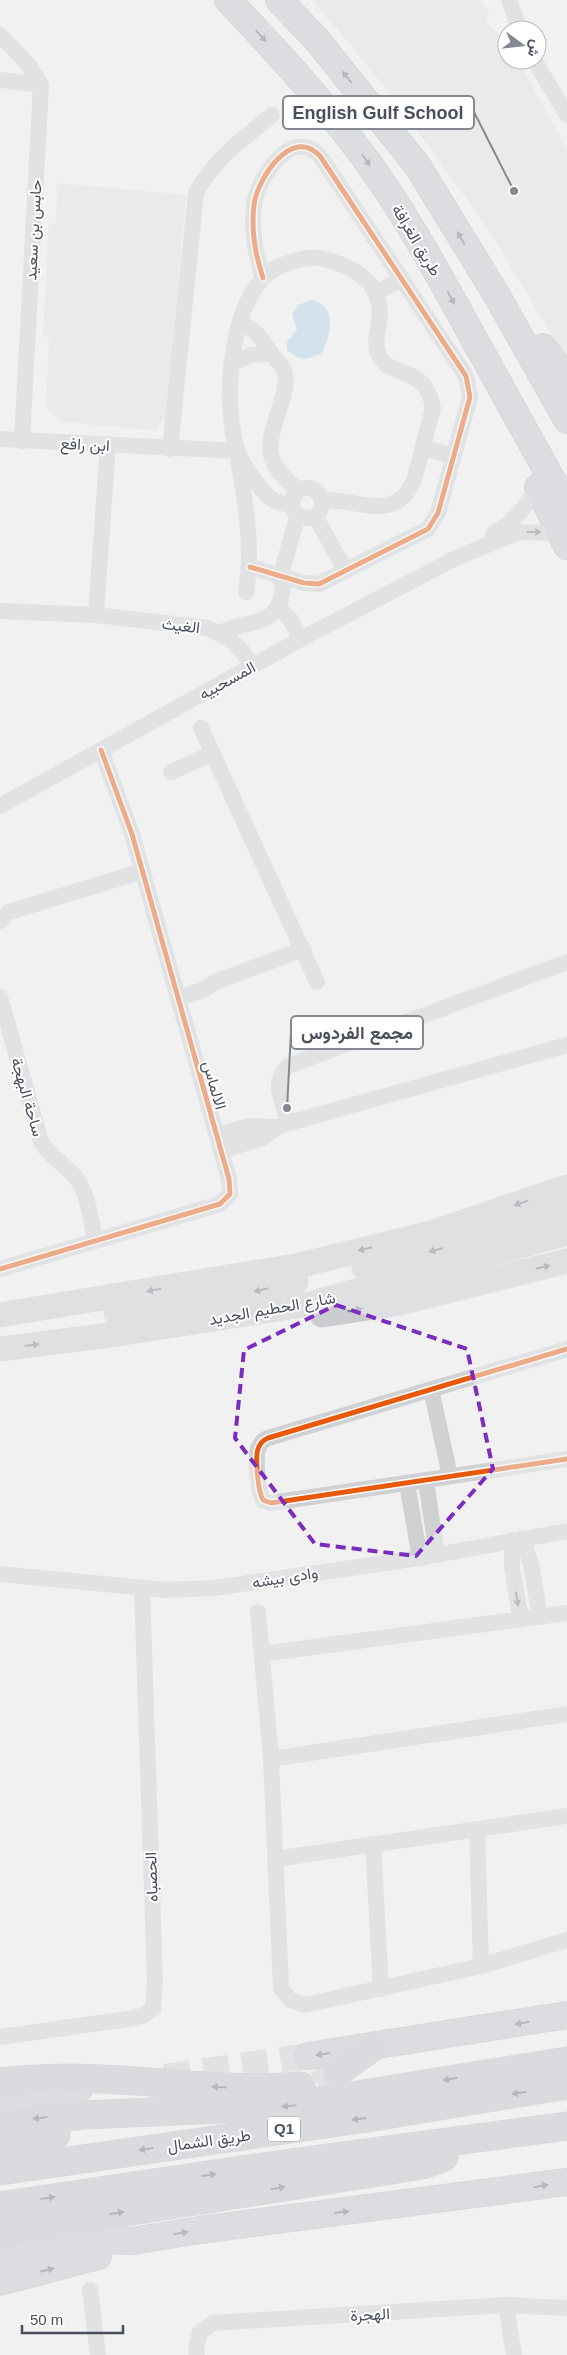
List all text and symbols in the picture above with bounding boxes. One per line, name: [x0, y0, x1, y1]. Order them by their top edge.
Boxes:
north arrow: [497, 20, 547, 70]
one-way arrow: [255, 29, 267, 41]
text: ش: [524, 38, 544, 59]
one-way arrow: [342, 71, 353, 84]
callout: English Gulf School: [283, 96, 474, 129]
text: English Gulf School: [293, 103, 464, 123]
one-way arrow: [360, 153, 371, 166]
street label: حابس بن سعيد: [22, 179, 47, 281]
street label: طريق الغرافة: [387, 201, 445, 280]
one-way arrow: [456, 231, 466, 244]
one-way arrow: [447, 290, 455, 305]
street label: ابن رافع: [60, 435, 110, 457]
one-way arrow: [527, 528, 543, 536]
street label: الغيث: [161, 615, 201, 637]
street label: المسحبيه: [196, 658, 259, 704]
callout: مجمع الفردوس: [291, 1016, 423, 1049]
text: مجمع الفردوس: [301, 1023, 413, 1045]
street label: ساحة البهجة: [6, 1056, 47, 1139]
street label: الالماس: [198, 1059, 230, 1112]
one-way arrow: [513, 1199, 528, 1207]
one-way arrow: [358, 1246, 373, 1254]
one-way arrow: [429, 1247, 444, 1255]
one-way arrow: [535, 1263, 550, 1271]
one-way arrow: [253, 1286, 268, 1294]
one-way arrow: [146, 1287, 162, 1295]
street label: شارع الحطيم الجديد: [207, 1289, 337, 1331]
one-way arrow: [347, 1306, 363, 1314]
one-way arrow: [25, 1341, 41, 1349]
street label: وادى بيشه: [251, 1564, 320, 1593]
one-way arrow: [514, 1591, 522, 1607]
street label: الحصباه: [142, 1852, 162, 1902]
one-way arrow: [514, 2019, 530, 2027]
one-way arrow: [315, 2050, 331, 2058]
one-way arrow: [441, 2076, 457, 2084]
one-way arrow: [210, 2082, 226, 2090]
one-way arrow: [511, 2090, 527, 2098]
one-way arrow: [281, 2102, 297, 2110]
one-way arrow: [32, 2114, 48, 2122]
road number: Q1: [268, 2116, 300, 2142]
one-way arrow: [350, 2116, 366, 2124]
street label: طريق الشمال: [166, 2126, 252, 2157]
one-way arrow: [137, 2146, 153, 2154]
one-way arrow: [201, 2170, 217, 2178]
one-way arrow: [534, 2181, 550, 2189]
one-way arrow: [270, 2183, 286, 2191]
one-way arrow: [40, 2194, 56, 2202]
one-way arrow: [335, 2208, 351, 2216]
one-way arrow: [110, 2209, 126, 2217]
one-way arrow: [174, 2229, 190, 2237]
one-way arrow: [40, 2266, 55, 2274]
scale bar: [22, 2302, 124, 2334]
street label: الهجرة: [350, 2305, 390, 2326]
text: 50 m: [30, 2311, 63, 2328]

